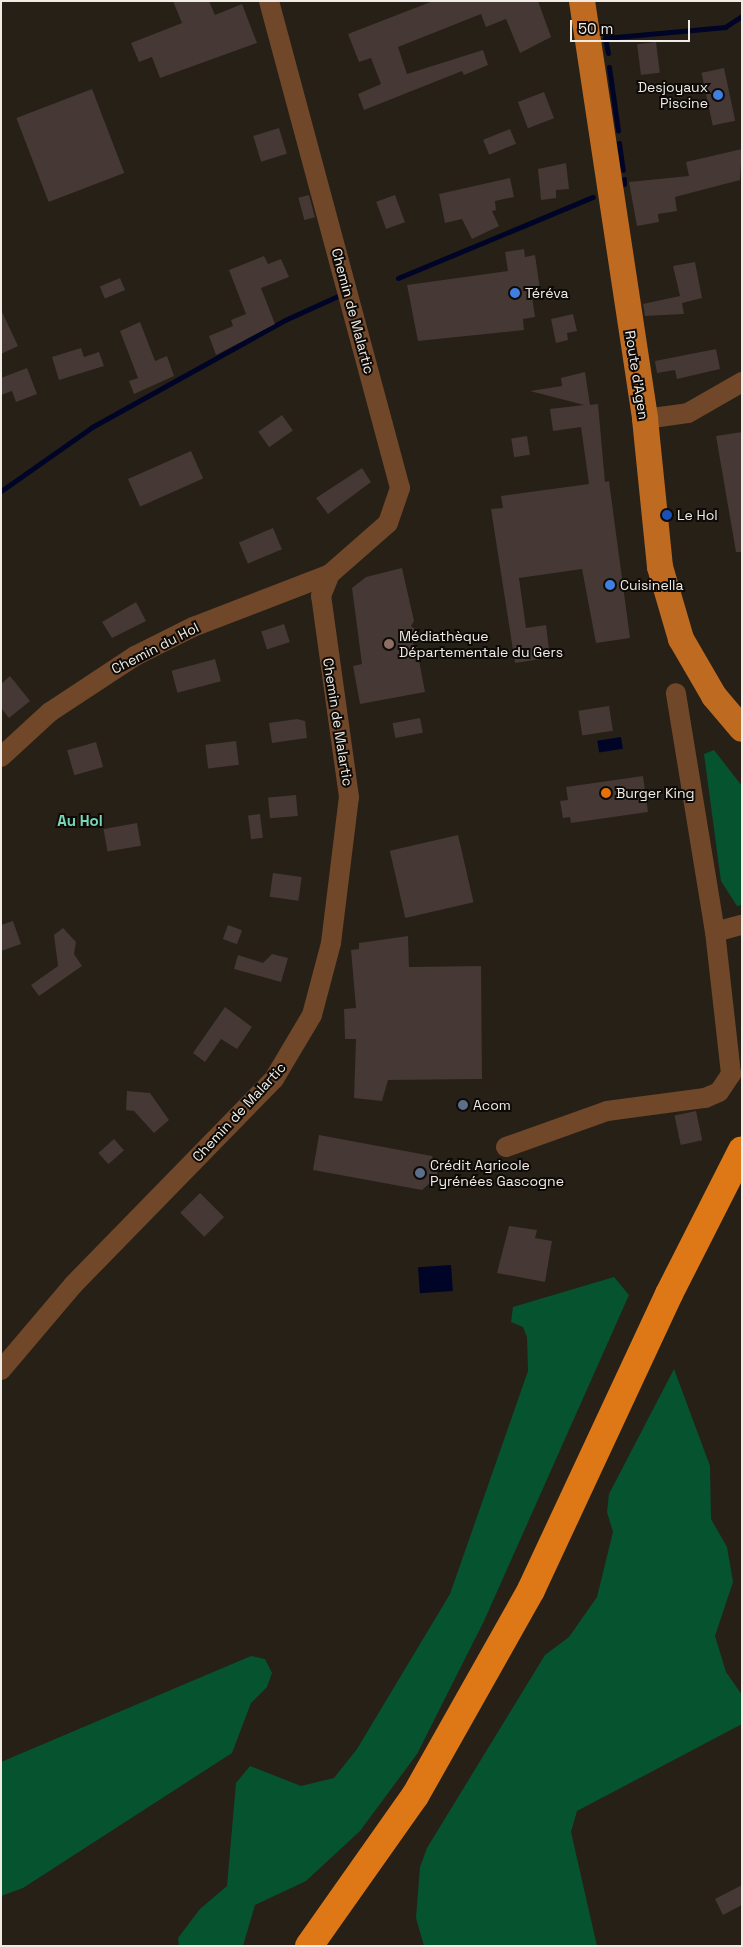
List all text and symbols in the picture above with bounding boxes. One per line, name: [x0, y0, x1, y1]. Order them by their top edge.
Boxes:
scale bar: [573, 10, 693, 42]
text: 50 m: [578, 19, 613, 38]
place label: Desjoyaux Piscine: [638, 79, 708, 111]
marker: Desjoyaux Piscine: [712, 89, 724, 101]
street label: Chemin de Malartic: [328, 246, 378, 376]
place label: Téréva: [525, 285, 569, 301]
marker: Téréva: [509, 287, 521, 299]
street label: Route d'Agen: [622, 329, 652, 421]
place label: Le Hol: [677, 507, 718, 523]
marker: Le Hol: [661, 509, 673, 521]
place label: Cuisinella: [620, 577, 684, 593]
marker: Cuisinella: [604, 579, 616, 591]
street label: Chemin du Hol: [108, 619, 202, 677]
place label: Médiathèque Départementale du Gers: [399, 628, 563, 660]
marker: Médiathèque Départementale du Gers: [383, 638, 395, 650]
street label: Chemin de Malartic: [320, 657, 356, 787]
place label: Burger King: [616, 785, 695, 801]
marker: Burger King: [600, 787, 612, 799]
district label: Au Hol: [57, 812, 103, 830]
street label: Chemin de Malartic: [189, 1059, 289, 1165]
place label: Acom: [473, 1097, 511, 1113]
marker: Acom: [457, 1099, 469, 1111]
place label: Crédit Agricole Pyrénées Gascogne: [430, 1157, 564, 1190]
marker: Crédit Agricole Pyrénées Gascogne: [414, 1167, 426, 1179]

